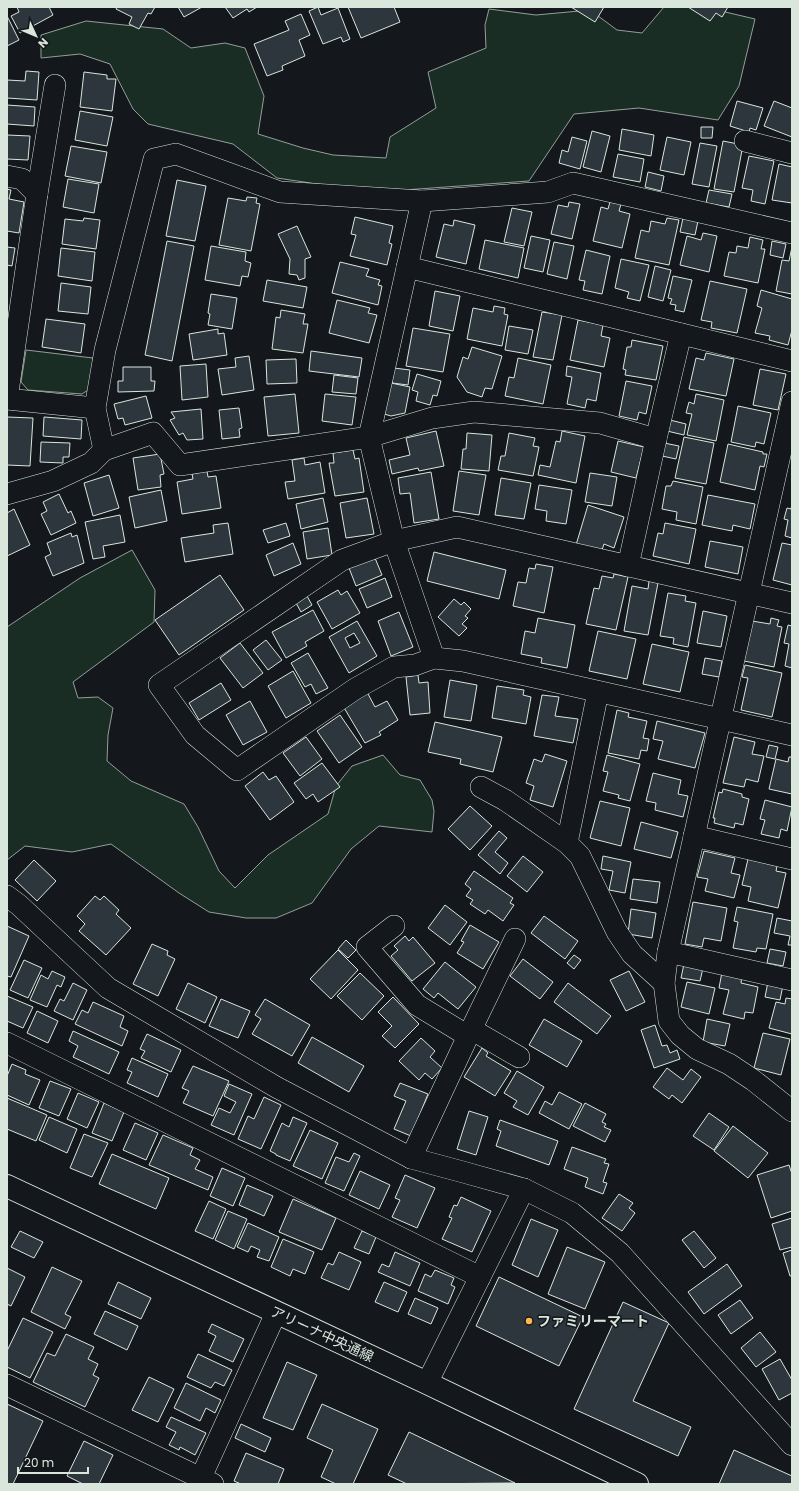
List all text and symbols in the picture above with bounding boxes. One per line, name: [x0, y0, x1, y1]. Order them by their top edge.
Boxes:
north arrow: [16, 16, 56, 56]
text: N: [35, 34, 52, 51]
street label: アリーナ中央通線: [267, 1301, 377, 1367]
place label: ファミリーマート: [537, 1311, 649, 1331]
marker: ファミリーマート: [524, 1316, 534, 1326]
scale bar: [18, 1449, 88, 1475]
text: 20 m: [24, 1454, 54, 1471]

